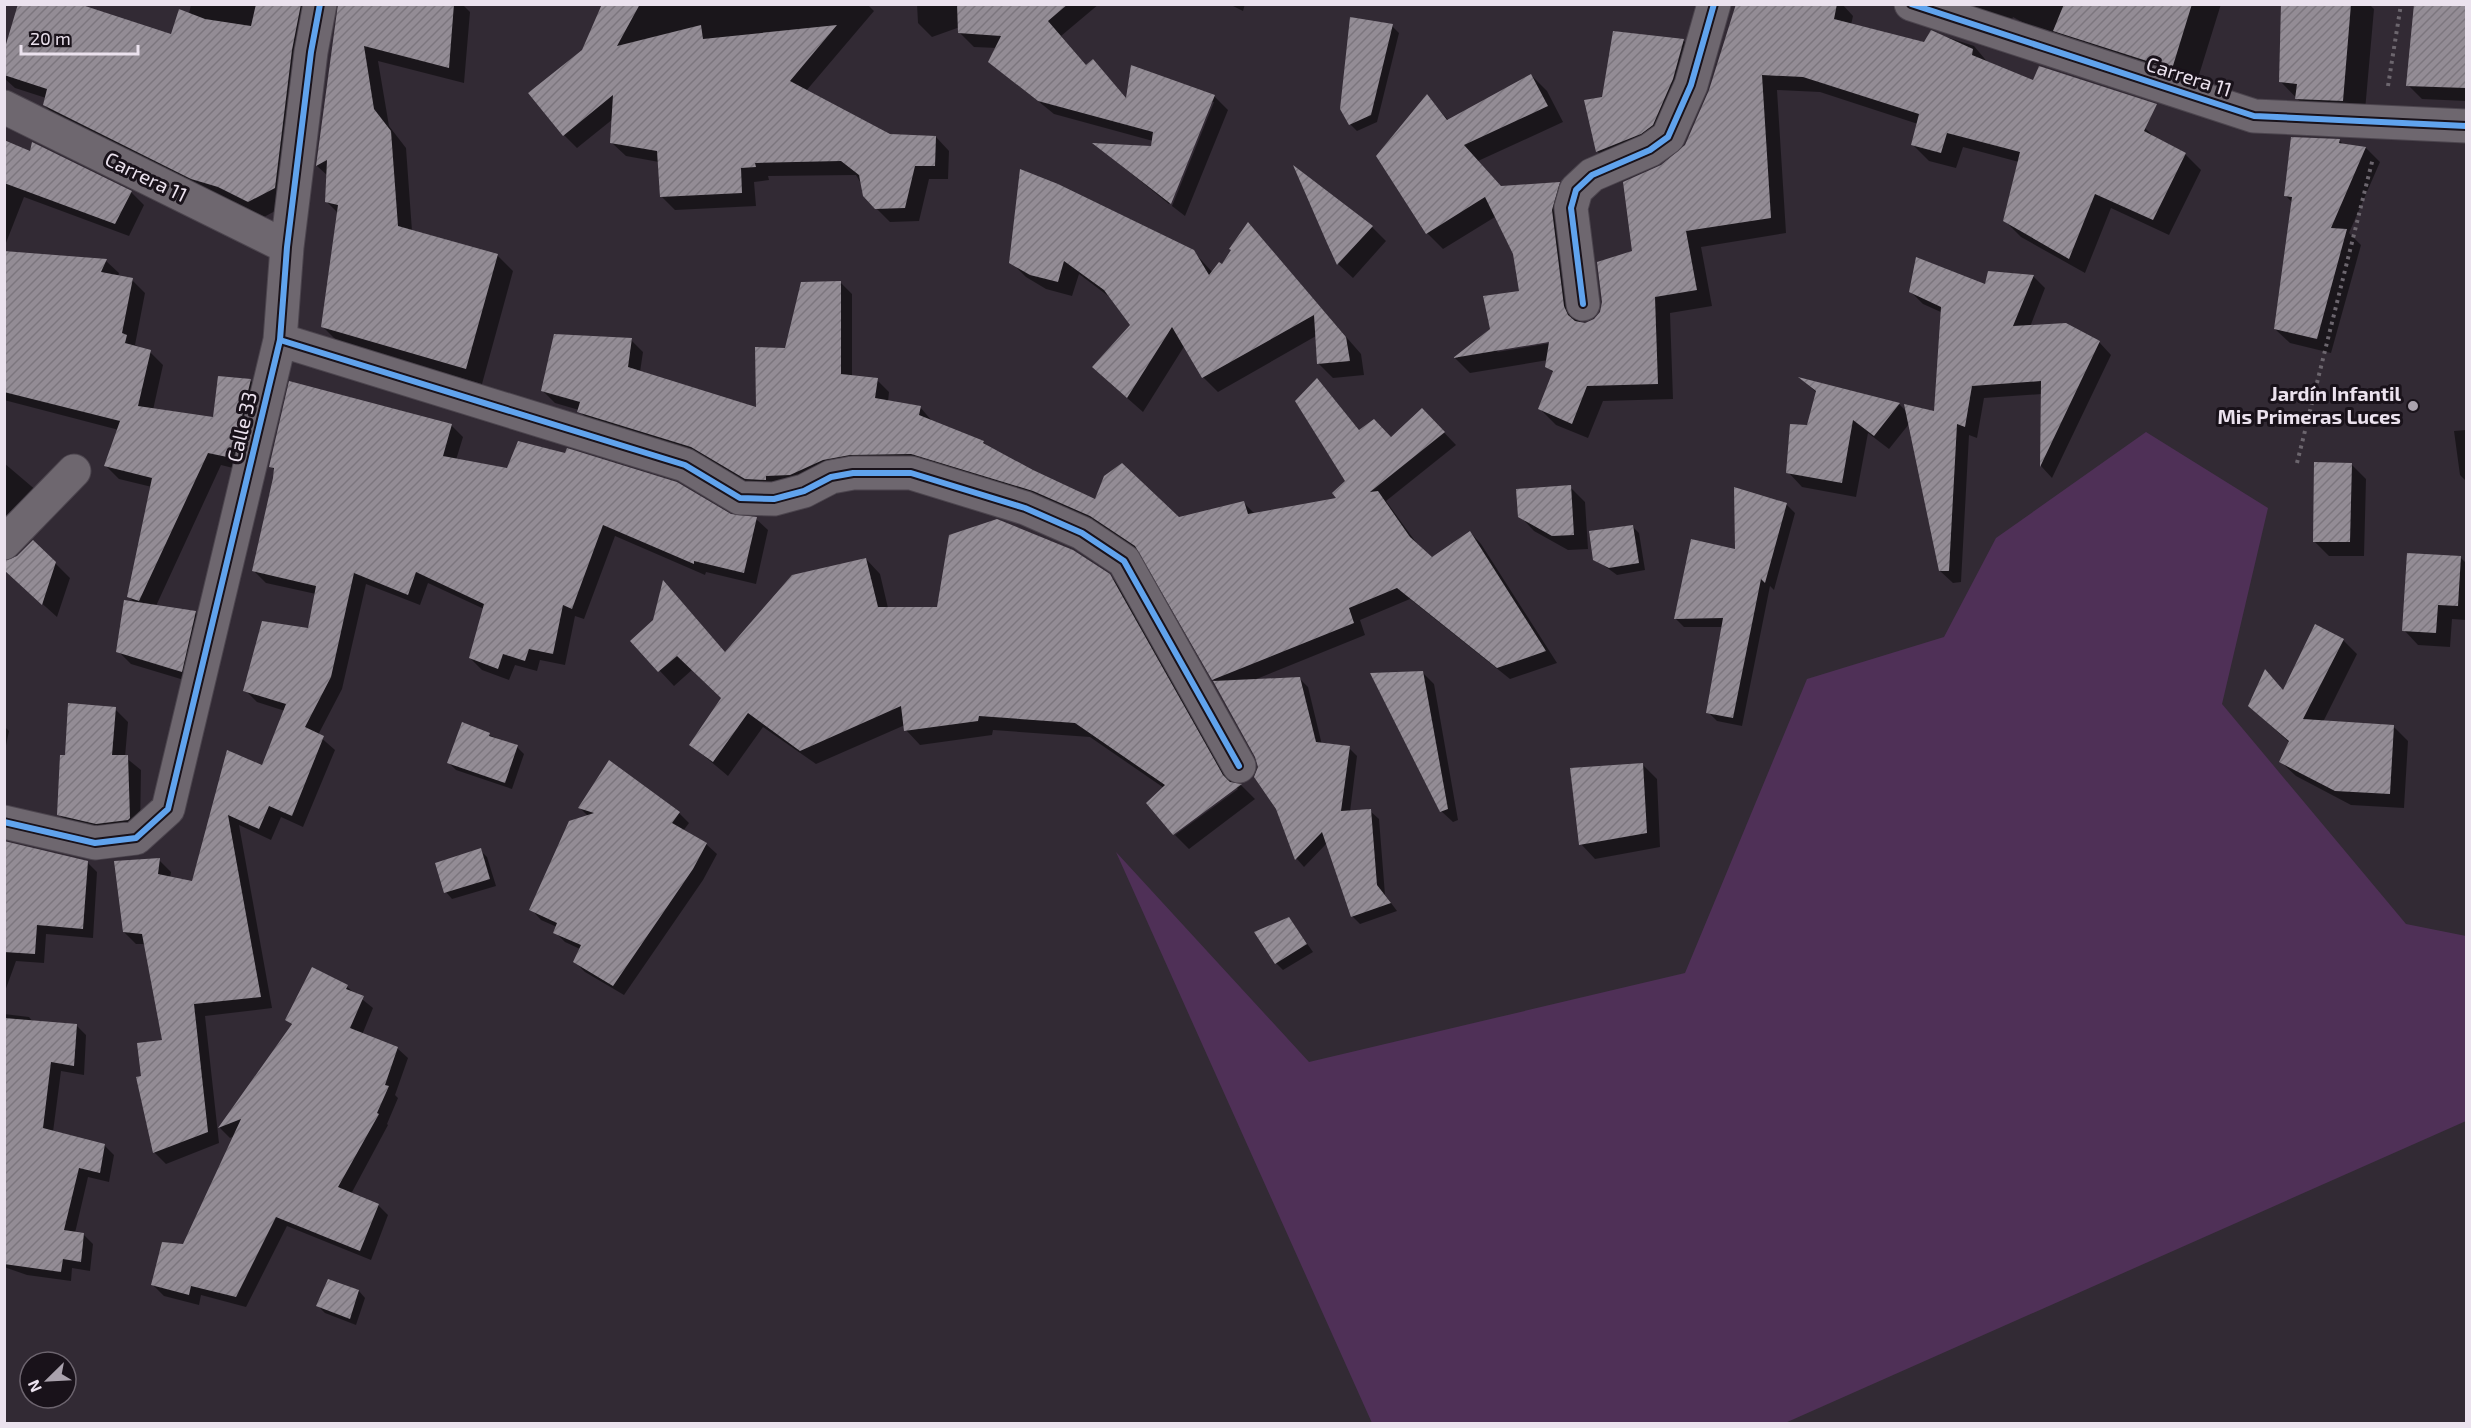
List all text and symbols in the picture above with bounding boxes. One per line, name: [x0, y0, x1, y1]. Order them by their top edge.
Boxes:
scale bar: [21, 18, 138, 56]
text: 20 m: [30, 27, 71, 49]
street label: Carrera 11: [2144, 51, 2235, 101]
street label: Carrera 11: [102, 146, 191, 206]
place label: Jardín Infantil Mis Primeras Luces: [2218, 381, 2401, 428]
street label: Calle 33: [221, 389, 261, 464]
marker: Jardín Infantil Mis Primeras Luces: [2406, 399, 2420, 413]
north arrow: [18, 1350, 78, 1410]
text: N: [23, 1377, 45, 1395]

